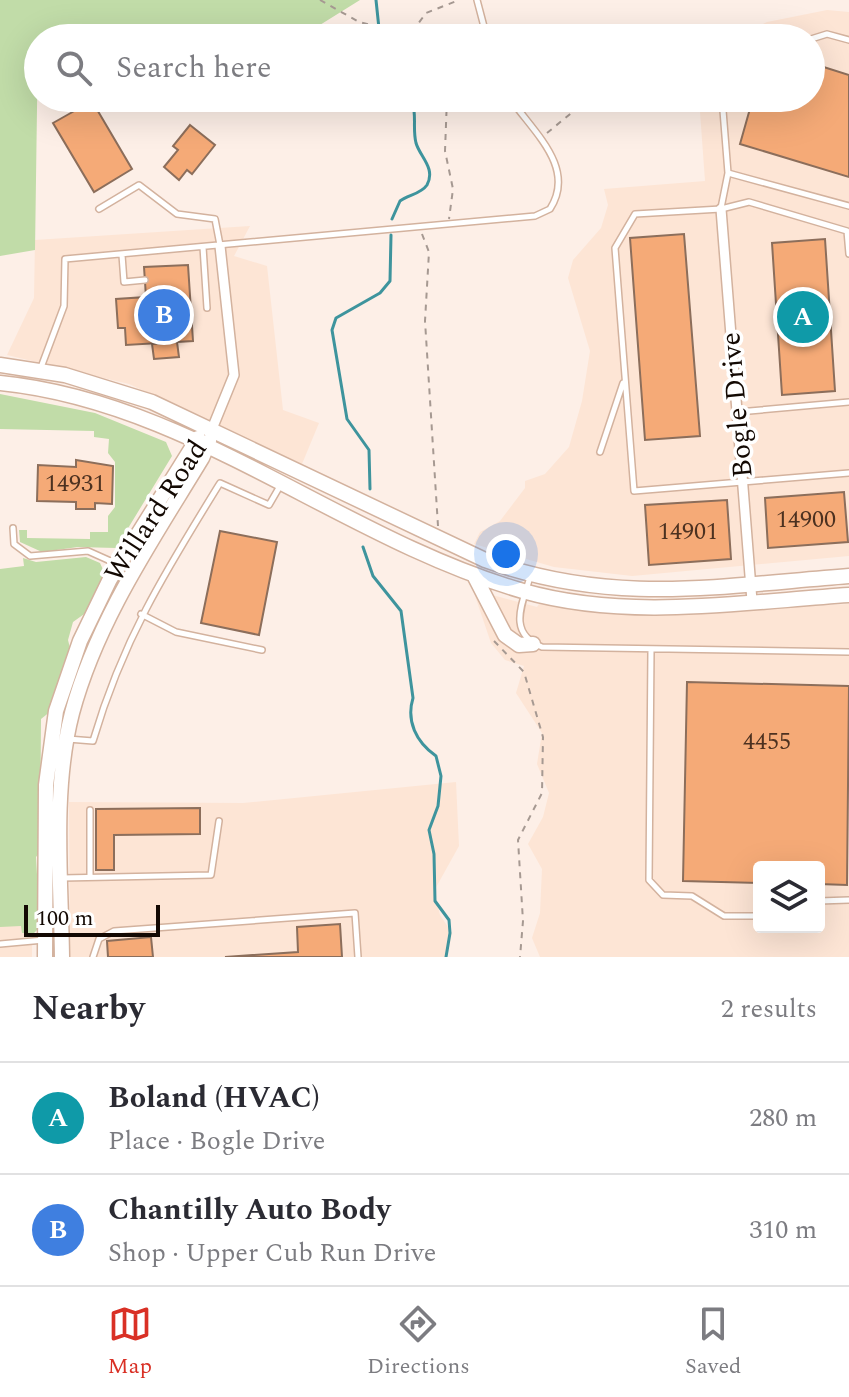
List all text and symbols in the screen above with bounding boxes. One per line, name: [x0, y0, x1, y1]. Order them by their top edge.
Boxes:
search box: [24, 24, 825, 112]
text: Search here: [116, 45, 272, 91]
icon: search: [52, 46, 96, 90]
pin: B: [138, 285, 190, 345]
pin: A: [777, 287, 829, 347]
street label: Bogle Drive: [709, 330, 765, 480]
street label: Willard Road: [94, 431, 218, 591]
house number: 14931: [45, 466, 105, 502]
house number: 14900: [776, 502, 836, 538]
house number: 14901: [658, 514, 718, 550]
your location: [486, 534, 526, 574]
house number: 4455: [743, 724, 791, 760]
map controls: [753, 861, 825, 933]
button: layers: [753, 861, 825, 933]
scale bar: [24, 901, 160, 937]
text: 100 m: [36, 902, 93, 935]
text: Nearby: [32, 983, 145, 1035]
text: 2 results: [721, 989, 817, 1029]
text: Boland (HVAC): [108, 1075, 320, 1121]
text: A: [48, 1098, 68, 1138]
text: 280 m: [749, 1098, 817, 1138]
text: Place · Bogle Drive: [108, 1121, 325, 1161]
text: Chantilly Auto Body: [108, 1187, 390, 1233]
text: B: [49, 1210, 67, 1250]
text: 310 m: [749, 1210, 817, 1250]
text: Shop · Upper Cub Run Drive: [108, 1233, 436, 1273]
tab: Map: [108, 1302, 152, 1383]
tab: Directions: [367, 1302, 470, 1383]
tab: Saved: [685, 1302, 741, 1383]

